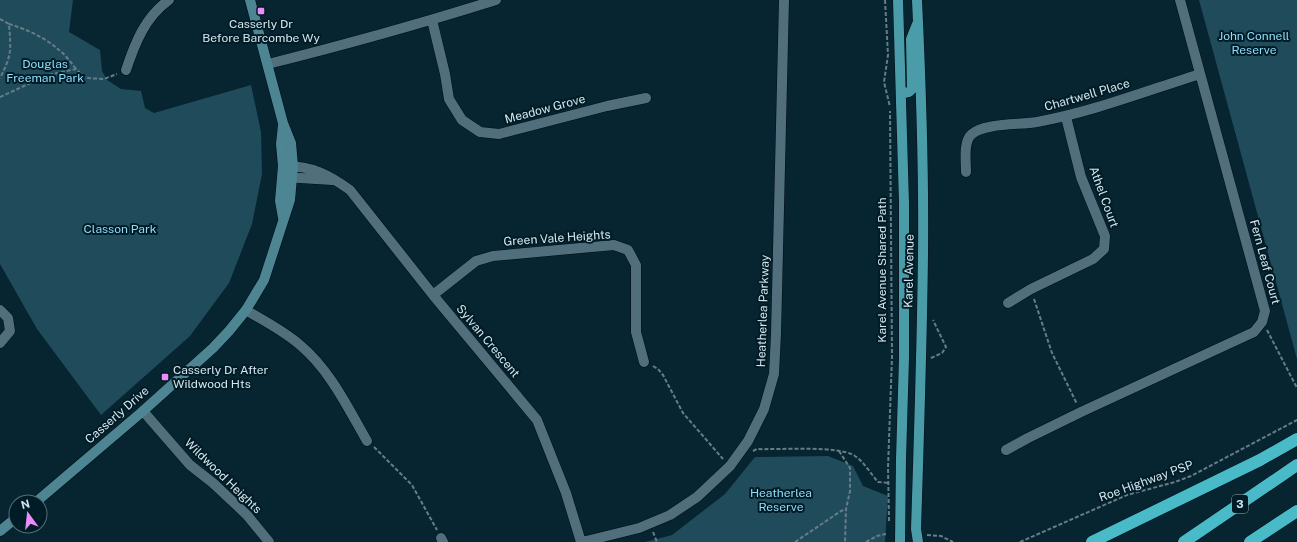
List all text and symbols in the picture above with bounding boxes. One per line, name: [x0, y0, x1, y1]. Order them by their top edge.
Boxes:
marker: Casserly Dr Before Barcombe Wy: [256, 6, 266, 16]
place label: Casserly Dr Before Barcombe Wy: [202, 17, 320, 45]
park label: John Connell Reserve: [1219, 29, 1290, 57]
park label: Douglas Freeman Park: [6, 57, 84, 85]
street label: Chartwell Place: [1043, 76, 1131, 114]
street label: Meadow Grove: [503, 91, 587, 126]
street label: Athel Court: [1086, 165, 1122, 230]
street label: Karel Avenue Shared Path: [875, 197, 889, 343]
street label: Fern Leaf Court: [1247, 218, 1283, 306]
park label: Classon Park: [84, 222, 157, 236]
street label: Green Vale Heights: [503, 227, 611, 249]
street label: Karel Avenue: [901, 234, 917, 308]
street label: Heatherlea Parkway: [754, 254, 772, 368]
street label: Sylvan Crescent: [454, 302, 523, 380]
place label: Casserly Dr After Wildwood Hts: [173, 363, 269, 391]
marker: Casserly Dr After Wildwood Hts: [160, 372, 170, 382]
street label: Casserly Drive: [82, 383, 152, 446]
street label: Wildwood Heights: [182, 436, 264, 516]
street label: Roe Highway PSP: [1097, 457, 1195, 505]
park label: Heatherlea Reserve: [750, 486, 812, 514]
north arrow: [8, 494, 48, 534]
road number: 3: [1232, 495, 1248, 513]
text: N: [20, 497, 31, 511]

